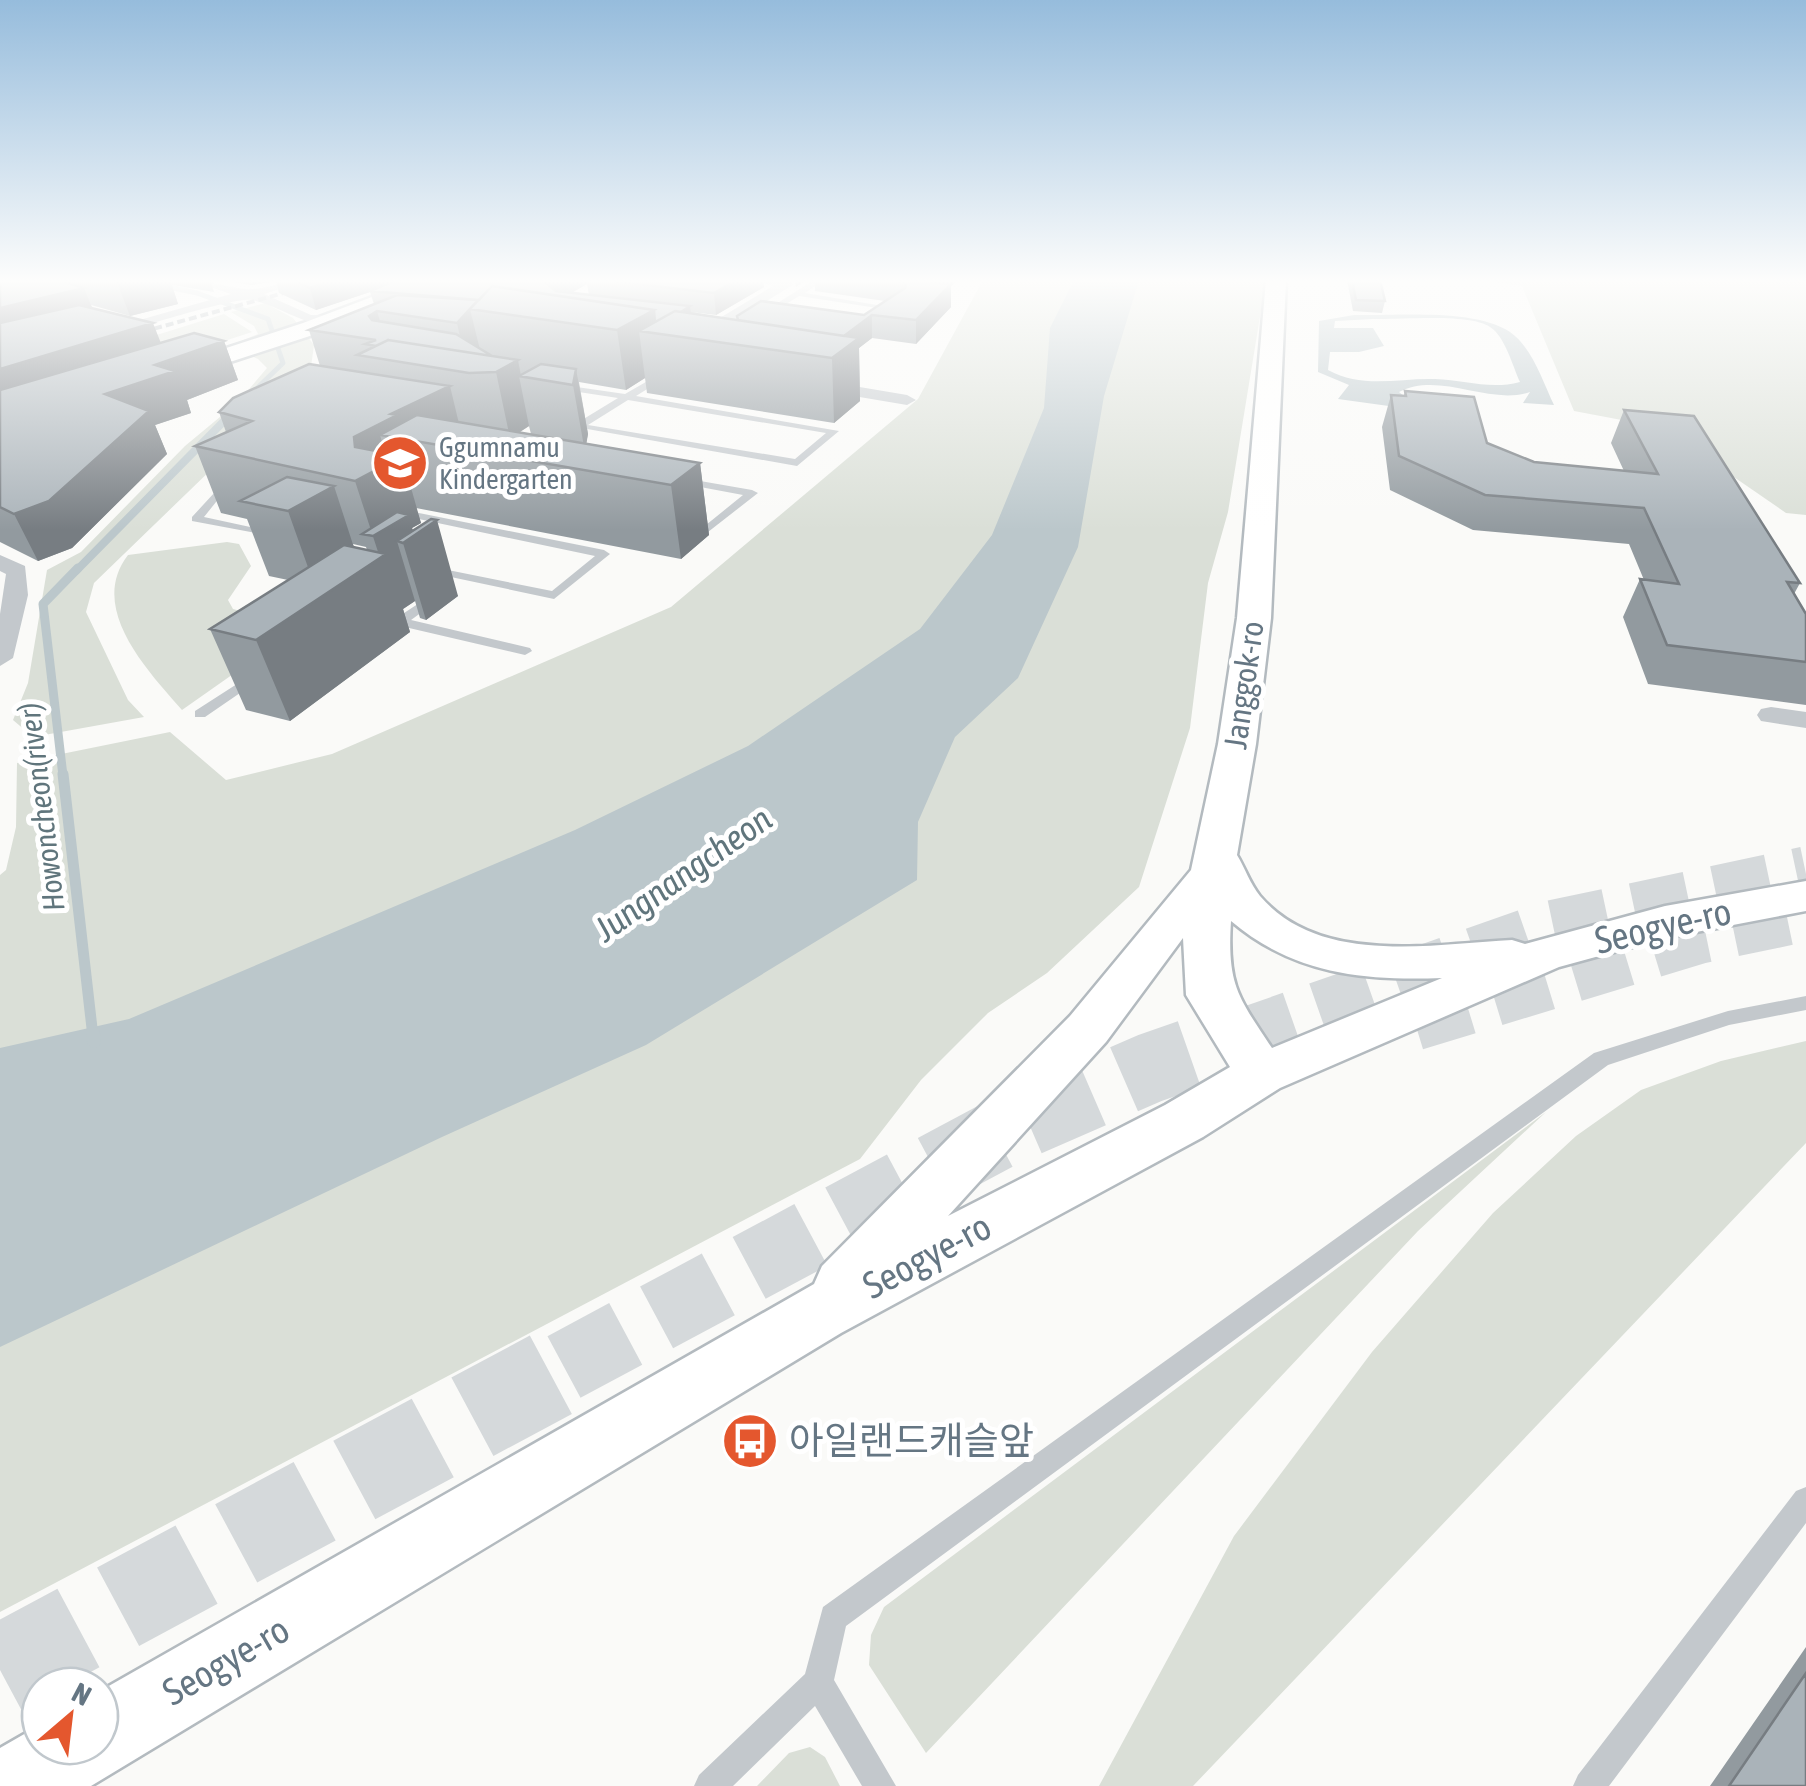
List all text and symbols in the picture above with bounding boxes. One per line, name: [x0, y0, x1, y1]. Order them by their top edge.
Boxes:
place label: Ggumnamu Kindergarten: [439, 431, 573, 495]
school or university icon: Ggumnamu Kindergarten: [370, 433, 430, 493]
street label: Janggok-ro: [1216, 619, 1271, 751]
water label: Howoncheon(river): [11, 701, 71, 913]
water label: Jungnangcheon: [586, 798, 778, 949]
street label: Seogye-ro: [1591, 889, 1735, 962]
street label: Seogye-ro: [856, 1204, 998, 1307]
bus stop icon: 아일랜드캐슬앞: [720, 1411, 780, 1471]
place label: 아일랜드캐슬앞: [789, 1419, 1034, 1462]
street label: Seogye-ro: [155, 1607, 296, 1714]
north arrow: [20, 1666, 120, 1766]
text: N: [67, 1676, 97, 1712]

